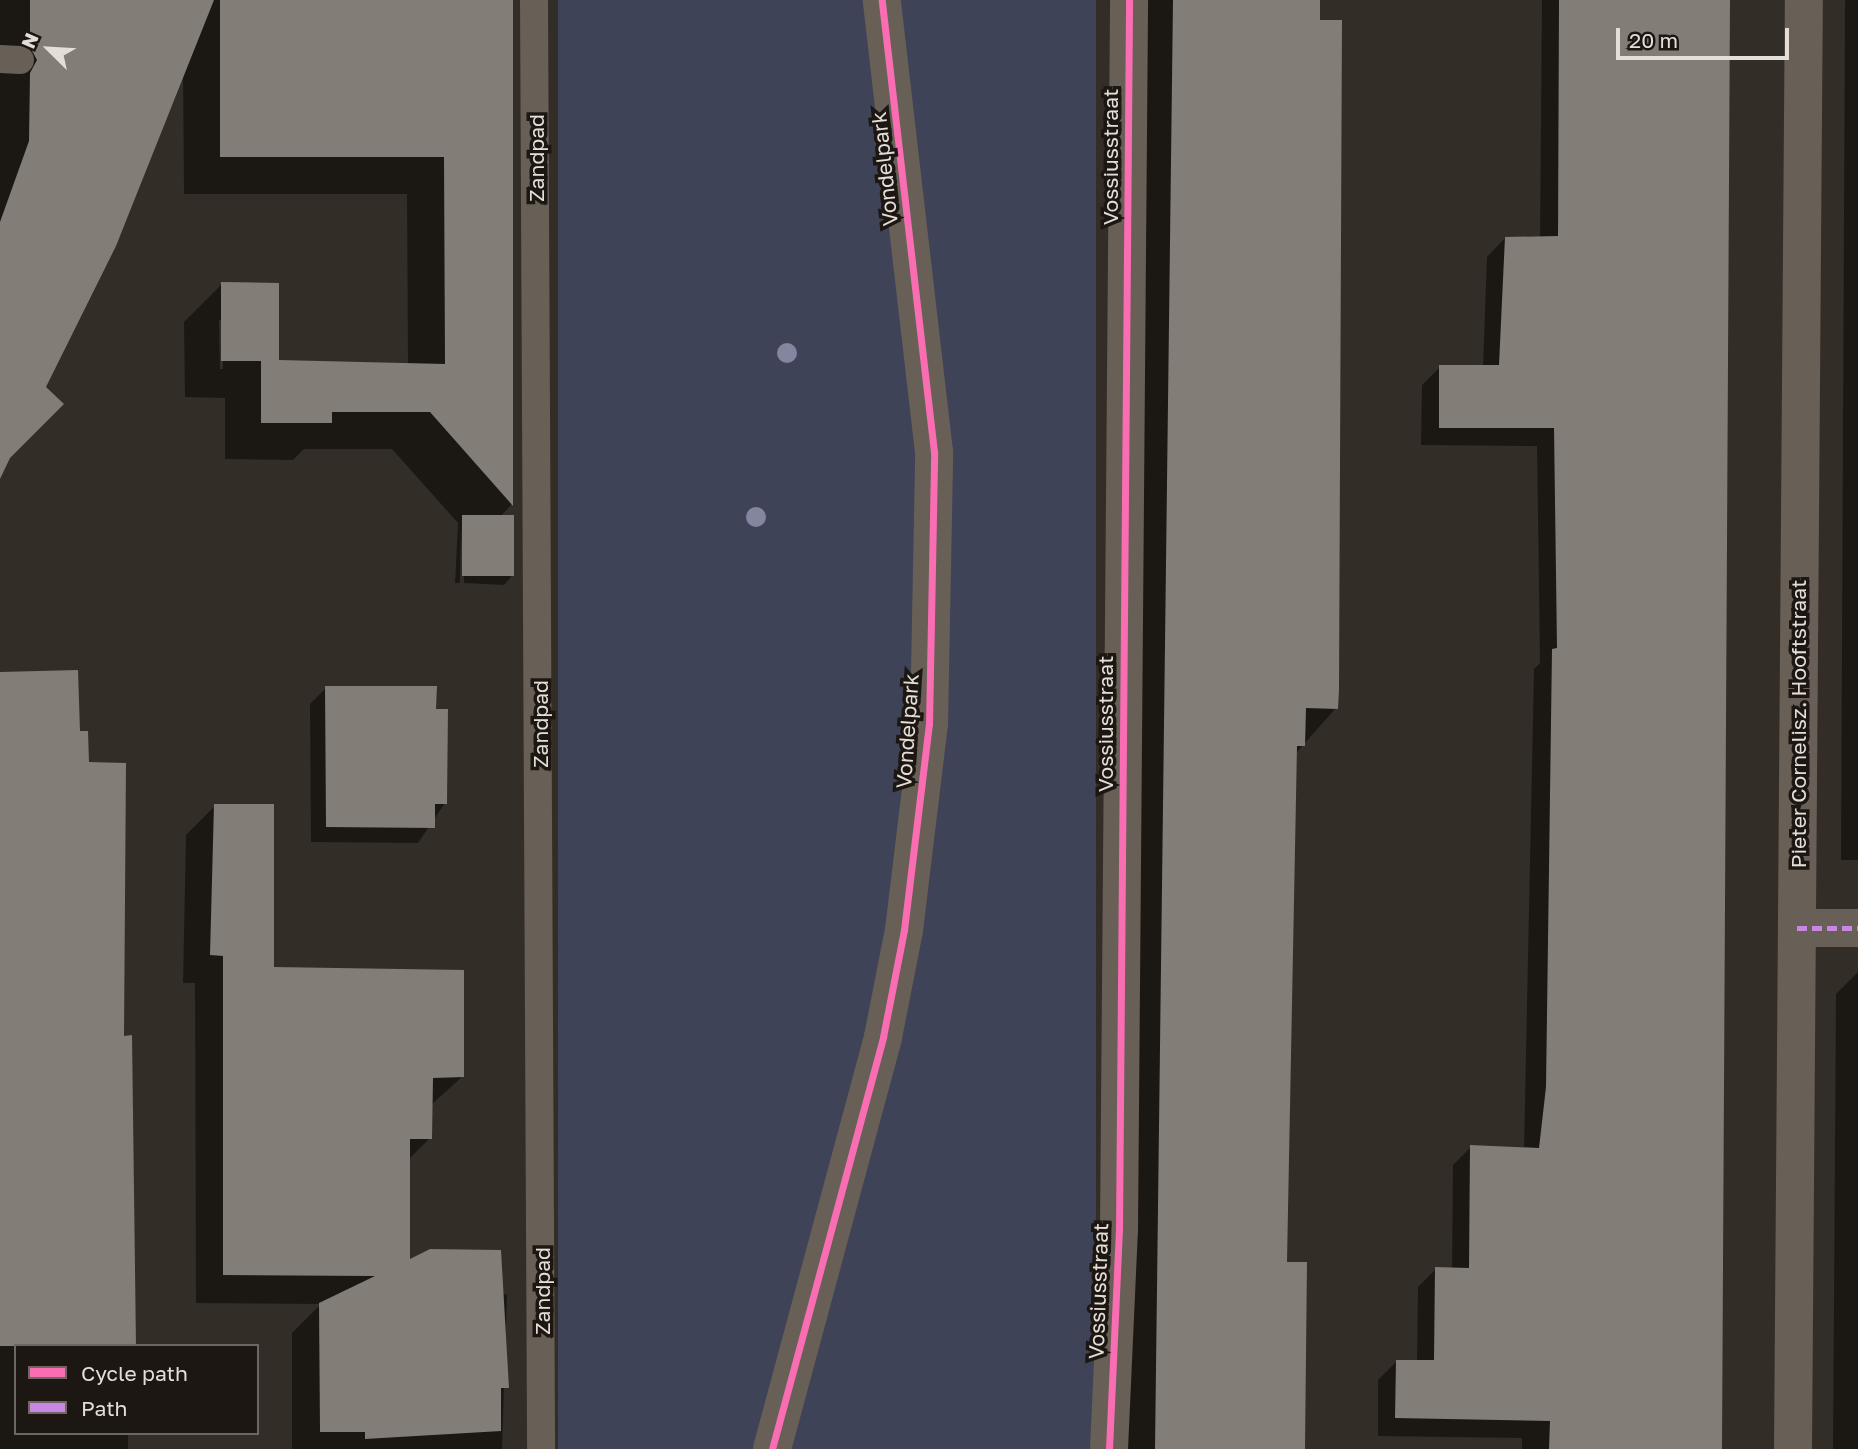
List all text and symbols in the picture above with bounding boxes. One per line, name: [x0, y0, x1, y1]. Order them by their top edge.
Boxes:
north arrow: [14, 14, 84, 84]
scale bar: [1620, 14, 1793, 58]
text: 20 m: [1629, 27, 1678, 53]
text: N: [16, 29, 43, 52]
street label: Vossiusstraat: [1097, 89, 1123, 225]
street label: Vondelpark: [865, 111, 903, 227]
street label: Zandpad: [523, 114, 549, 202]
street label: Pieter Cornelisz. Hooftstraat: [1785, 580, 1811, 868]
street label: Vossiusstraat: [1092, 656, 1118, 792]
street label: Vondelpark: [890, 673, 924, 789]
street label: Zandpad: [527, 680, 553, 768]
street label: Vossiusstraat: [1083, 1222, 1113, 1360]
street label: Zandpad: [529, 1247, 555, 1335]
legend: [14, 1344, 259, 1435]
text: Cycle path: [81, 1360, 188, 1386]
text: Path: [81, 1395, 128, 1421]

